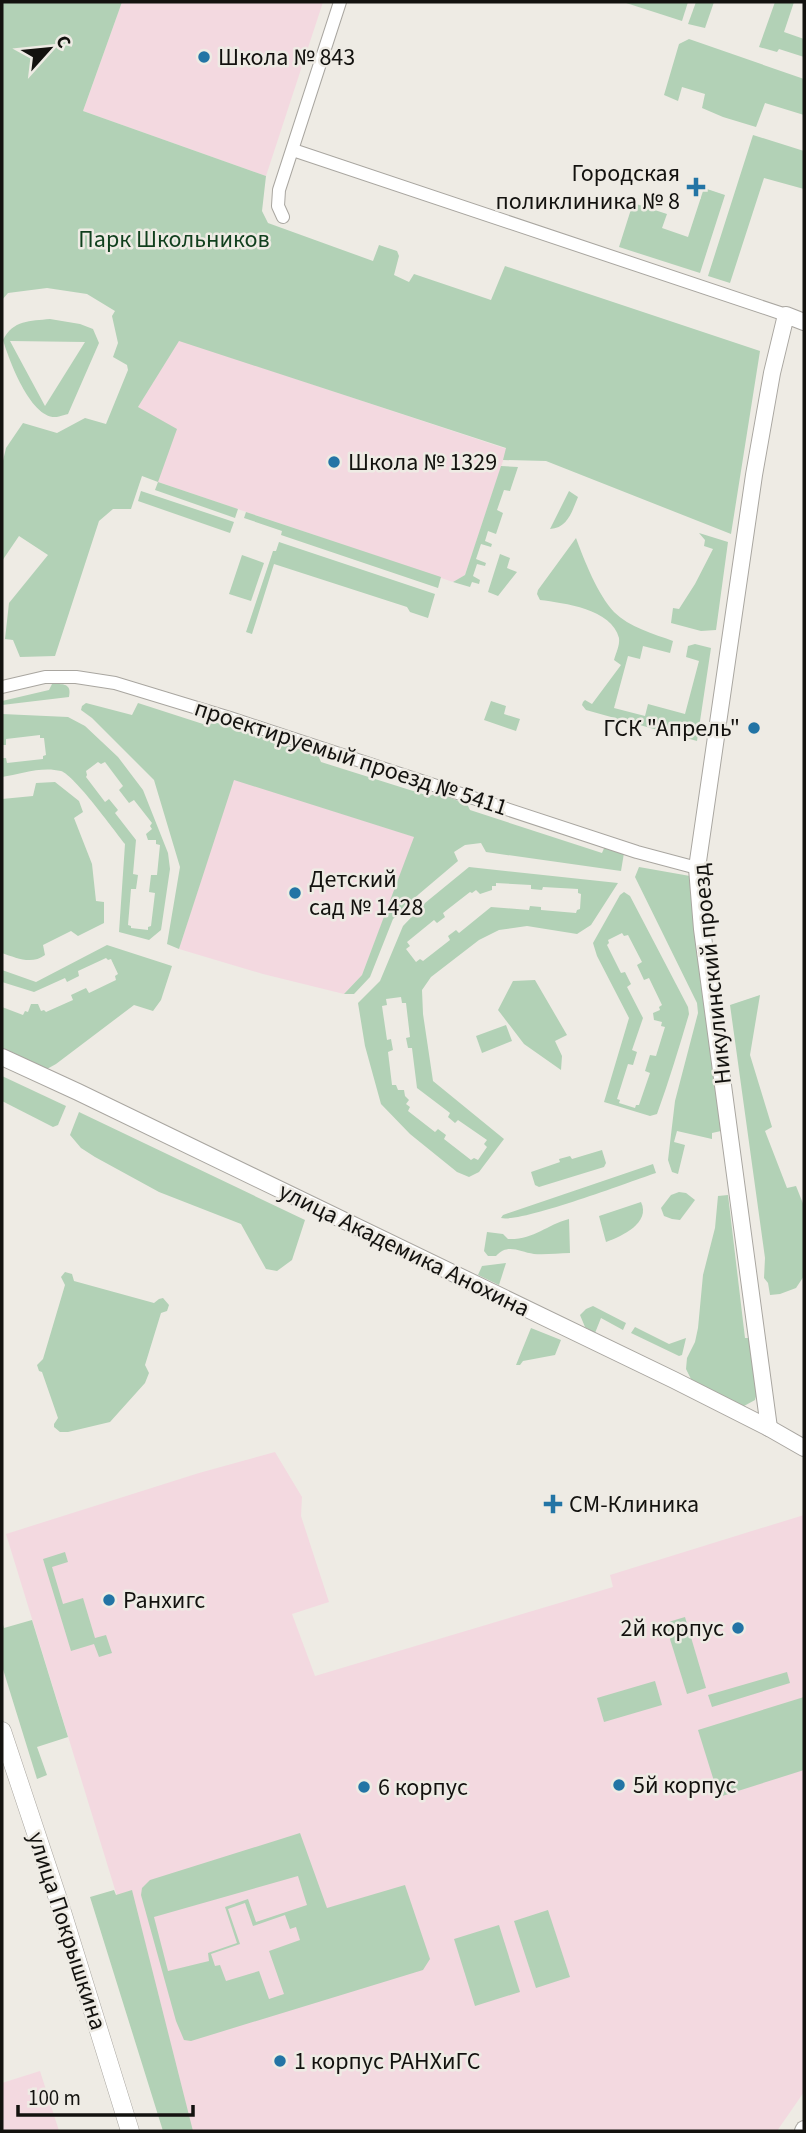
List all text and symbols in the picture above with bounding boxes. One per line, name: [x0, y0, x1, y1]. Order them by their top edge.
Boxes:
north arrow: [14, 14, 84, 84]
text: С: [48, 31, 77, 53]
place label: Школа № 843: [218, 40, 355, 75]
marker: Школа № 843: [196, 49, 212, 65]
place label: Городская поликлиника № 8: [495, 156, 680, 219]
marker: Городская поликлиника № 8: [686, 177, 706, 197]
park label: Парк Школьников: [78, 222, 270, 257]
place label: Школа № 1329: [348, 445, 497, 480]
marker: Школа № 1329: [326, 454, 342, 470]
street label: проектируемый проезд № 5411: [190, 691, 512, 825]
place label: ГСК "Апрель": [603, 711, 740, 746]
marker: ГСК "Апрель": [746, 720, 762, 736]
place label: Детский сад № 1428: [309, 862, 423, 925]
street label: Никулинский проезд: [683, 862, 741, 1086]
marker: Детский сад № 1428: [287, 885, 303, 901]
street label: улица Академика Анохина: [273, 1174, 535, 1326]
place label: СМ-Клиника: [569, 1487, 699, 1522]
marker: СМ-Клиника: [543, 1494, 563, 1514]
place label: Ранхигс: [123, 1583, 205, 1618]
marker: Ранхигс: [101, 1592, 117, 1608]
place label: 2й корпус: [621, 1611, 724, 1646]
marker: 2й корпус: [730, 1620, 746, 1636]
place label: 5й корпус: [633, 1768, 736, 1803]
place label: 6 корпус: [378, 1770, 468, 1805]
marker: 5й корпус: [611, 1777, 627, 1793]
marker: 6 корпус: [356, 1779, 372, 1795]
street label: улица Покрышкина: [18, 1827, 116, 2035]
place label: 1 корпус РАНХиГС: [294, 2044, 480, 2079]
marker: 1 корпус РАНХиГС: [272, 2053, 288, 2069]
scale bar: [18, 2074, 192, 2118]
text: 100 m: [28, 2083, 81, 2113]

